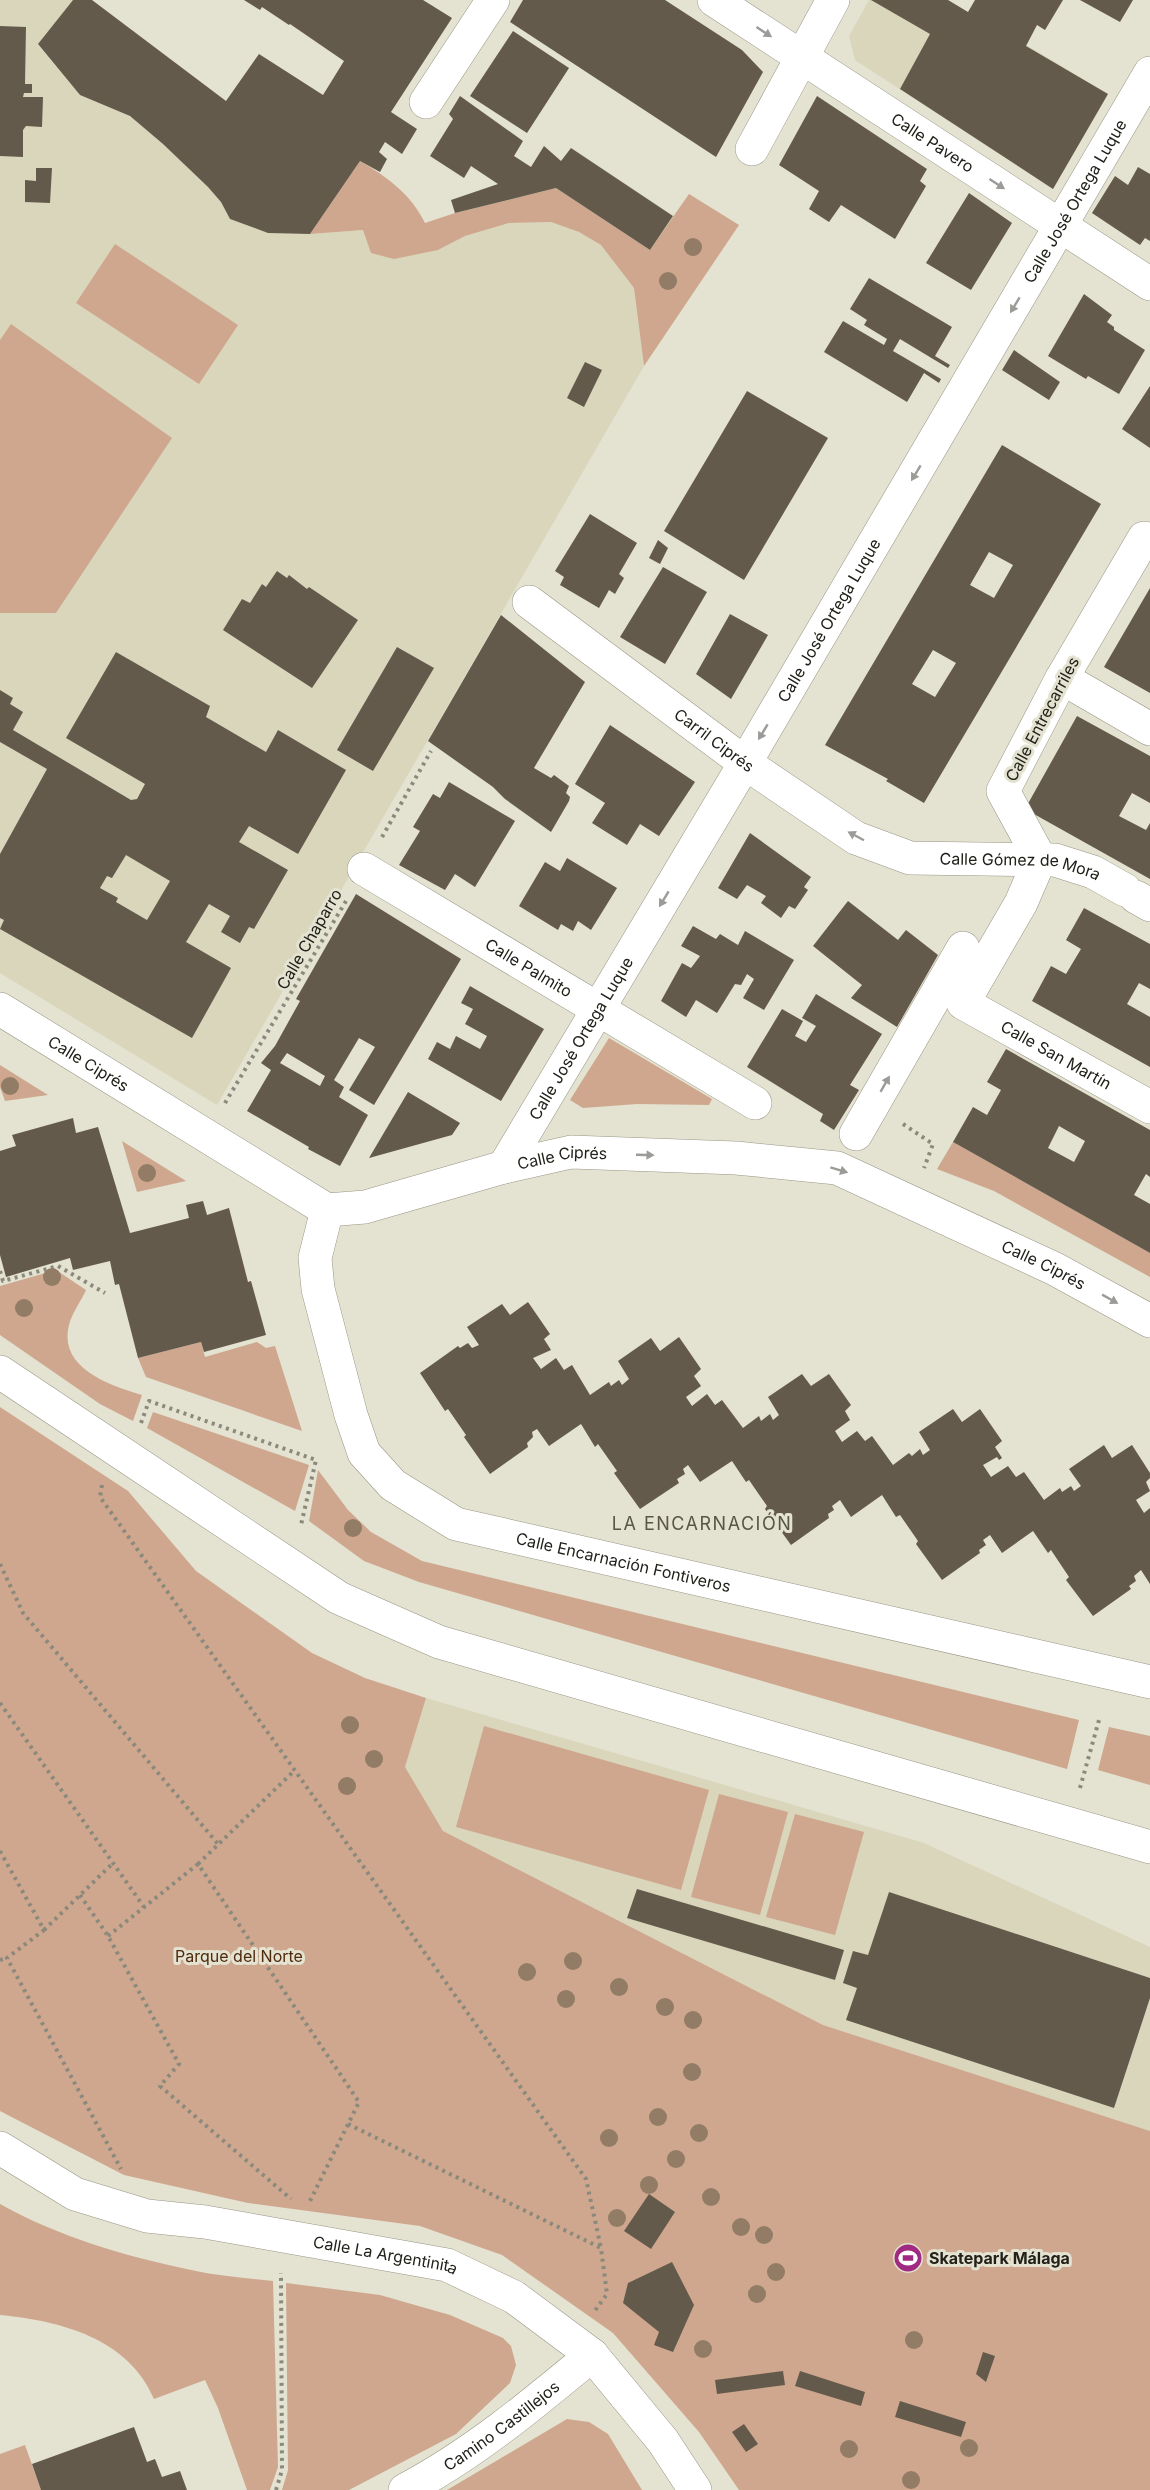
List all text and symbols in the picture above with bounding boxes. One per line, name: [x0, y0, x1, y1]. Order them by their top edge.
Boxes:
one-way arrow: [755, 26, 771, 38]
street label: Calle Pavero: [888, 108, 978, 177]
street label: Calle José Ortega Luque: [1019, 116, 1131, 287]
one-way arrow: [989, 178, 1005, 190]
one-way arrow: [1010, 297, 1020, 314]
one-way arrow: [910, 465, 921, 481]
street label: Calle José Ortega Luque: [773, 535, 885, 706]
street label: Calle Entrecarriles: [1001, 653, 1083, 785]
street label: Carril Ciprés: [670, 704, 758, 776]
one-way arrow: [758, 724, 769, 740]
one-way arrow: [847, 832, 865, 842]
street label: Calle Gómez de Mora: [939, 848, 1105, 884]
street label: Calle Chaparro: [272, 885, 346, 993]
one-way arrow: [659, 891, 669, 908]
street label: Calle Palmito: [482, 934, 576, 1001]
street label: Calle José Ortega Luque: [524, 953, 637, 1123]
street label: Calle San Martín: [997, 1016, 1115, 1094]
street label: Calle Ciprés: [45, 1031, 133, 1096]
one-way arrow: [880, 1076, 891, 1092]
street label: Calle Ciprés: [515, 1142, 608, 1174]
one-way arrow: [635, 1150, 654, 1159]
one-way arrow: [830, 1166, 848, 1176]
street label: Calle Ciprés: [998, 1236, 1089, 1294]
one-way arrow: [1101, 1294, 1118, 1304]
district label: LA ENCARNACIÓN: [612, 1512, 792, 1534]
street label: Calle Encarnación Fontiveros: [514, 1528, 733, 1596]
park label: Parque del Norte: [175, 1946, 303, 1966]
street label: Calle La Argentinita: [312, 2231, 461, 2279]
sports icon: Skatepark Málaga: [892, 2242, 924, 2274]
place label: Skatepark Málaga: [929, 2248, 1070, 2268]
street label: Camino Castillejos: [440, 2376, 563, 2475]

